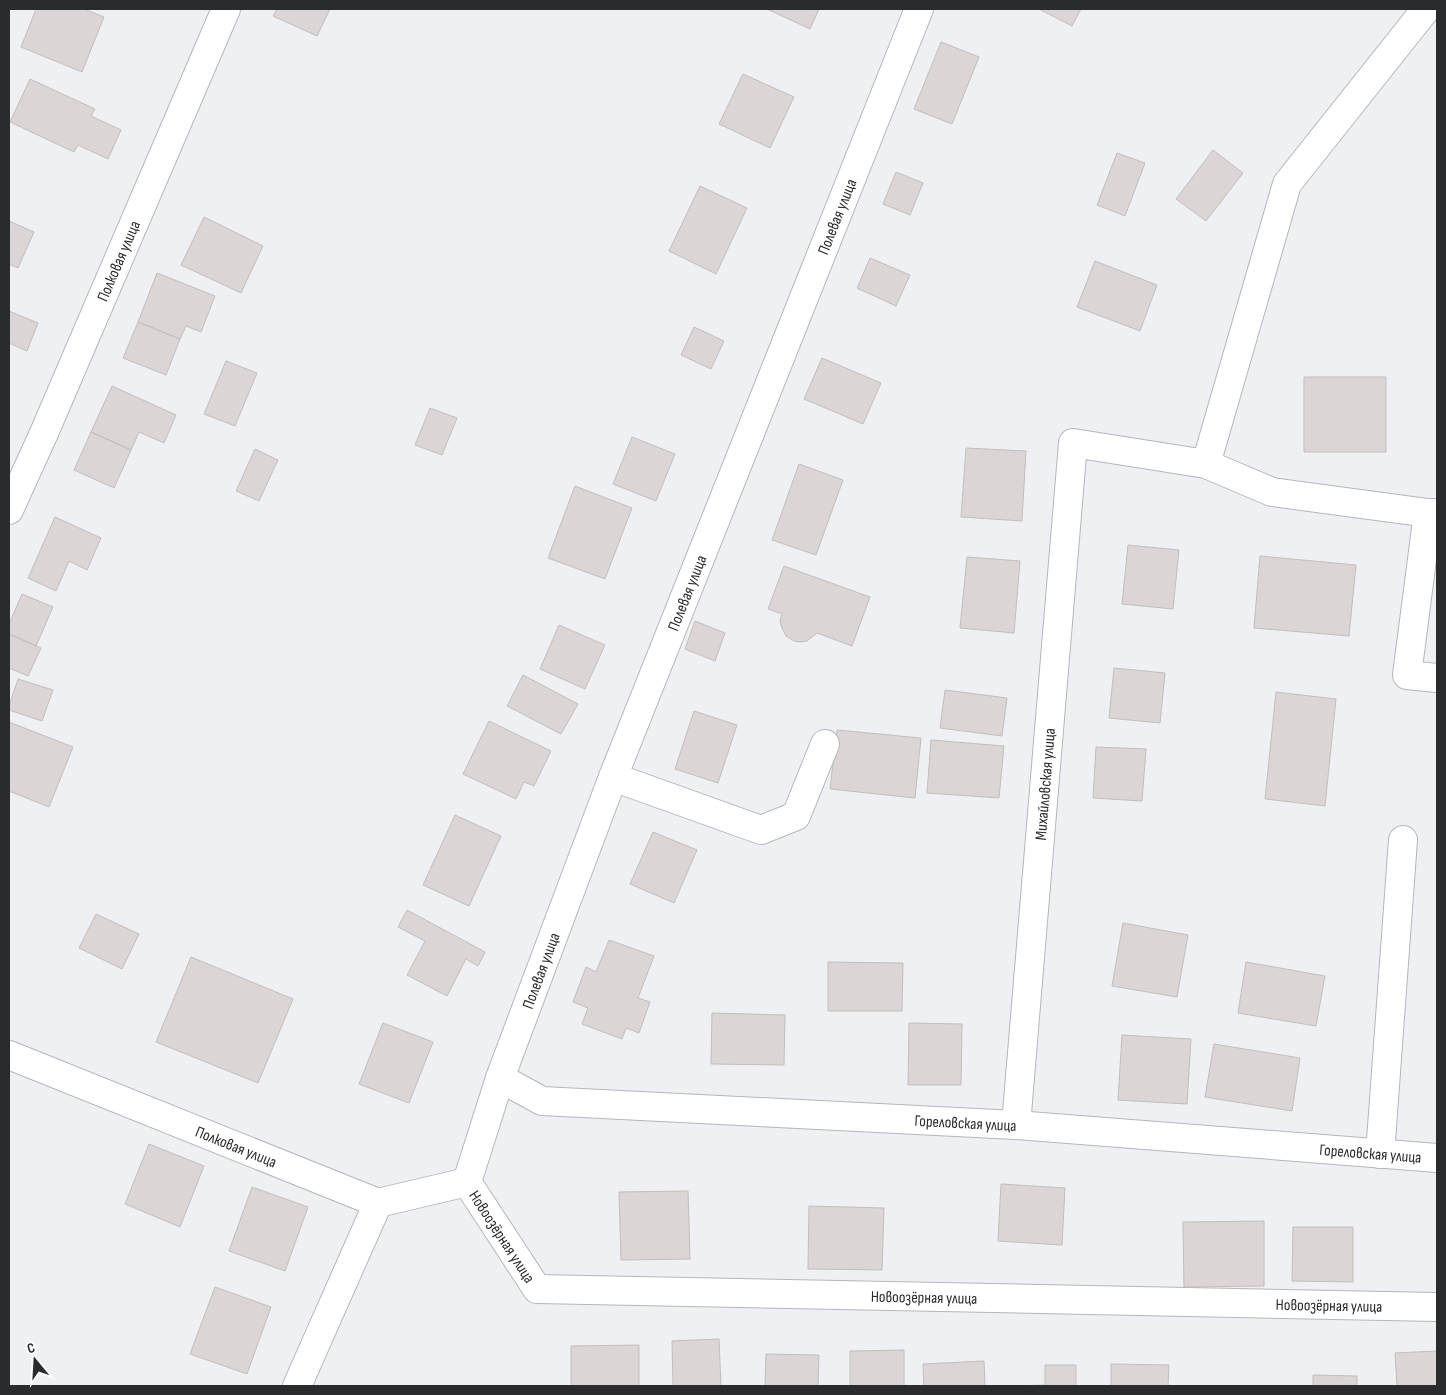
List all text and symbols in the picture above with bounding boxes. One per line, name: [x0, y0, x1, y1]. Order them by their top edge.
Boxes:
street label: Полевая улица: [814, 176, 861, 258]
street label: Полковая улица: [94, 218, 145, 305]
street label: Полевая улица: [664, 553, 711, 634]
street label: Михайловская улица: [1032, 727, 1060, 841]
street label: Полевая улица: [519, 930, 565, 1012]
street label: Гореловская улица: [914, 1112, 1017, 1136]
street label: Полковая улица: [192, 1123, 279, 1172]
street label: Гореловская улица: [1319, 1141, 1422, 1168]
street label: Новоозёрная улица: [464, 1187, 538, 1287]
street label: Новоозёрная улица: [871, 1288, 977, 1309]
street label: Новоозёрная улица: [1276, 1296, 1382, 1317]
north arrow: [10, 1335, 60, 1385]
text: С: [25, 1339, 37, 1357]

